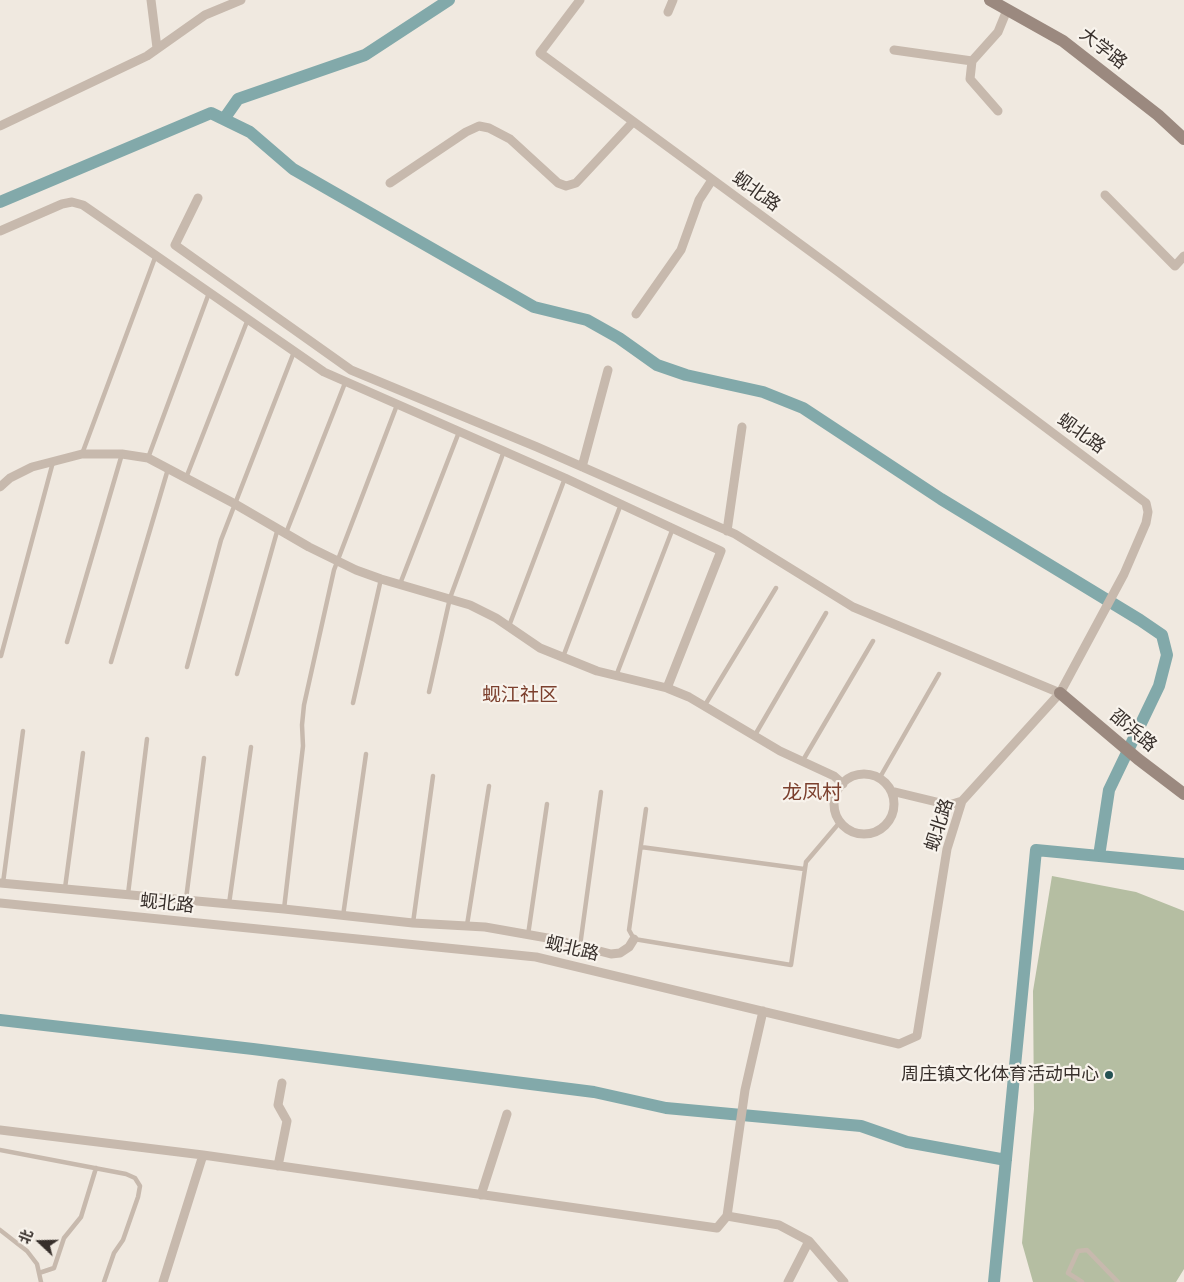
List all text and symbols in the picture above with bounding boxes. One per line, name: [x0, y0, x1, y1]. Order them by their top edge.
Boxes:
street label: 大学路: [1075, 24, 1131, 74]
street label: 蚬北路: [728, 167, 784, 217]
street label: 蚬北路: [1053, 409, 1109, 459]
district label: 蚬江社区: [482, 685, 558, 707]
street label: 邵浜路: [1105, 705, 1161, 757]
district label: 龙凤村: [782, 781, 842, 805]
street label: 蚬北路: [921, 796, 959, 854]
street label: 蚬北路: [139, 890, 195, 918]
street label: 蚬北路: [543, 932, 601, 966]
place label: 周庄镇文化体育活动中心: [901, 1064, 1099, 1086]
marker: 周庄镇文化体育活动中心: [1103, 1069, 1115, 1081]
north arrow: [15, 1217, 65, 1267]
text: 北: [14, 1227, 37, 1246]

